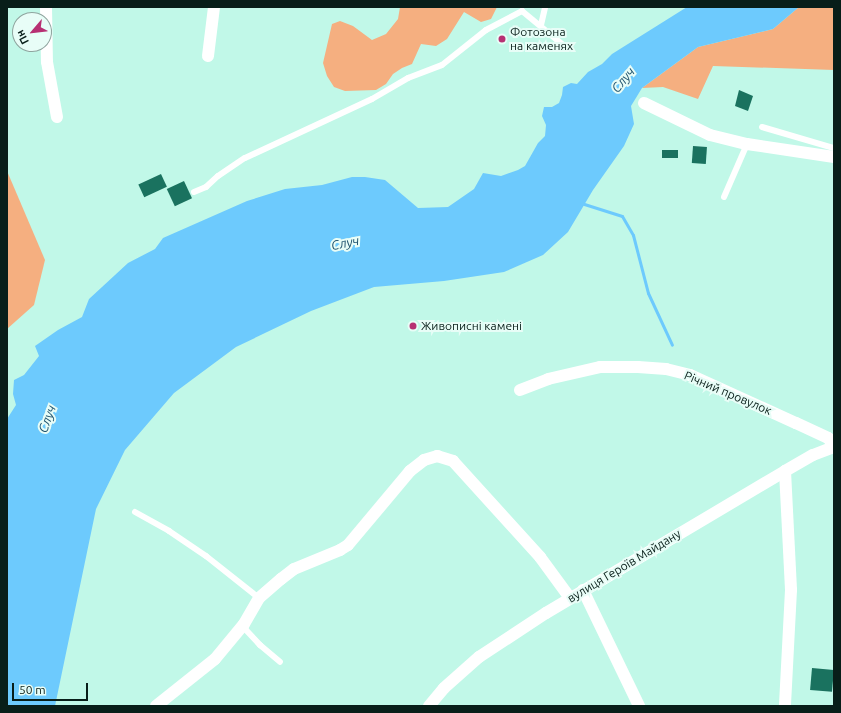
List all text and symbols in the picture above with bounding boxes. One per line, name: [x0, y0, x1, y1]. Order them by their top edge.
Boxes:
north arrow: [12, 12, 52, 52]
place label: Фотозона на каменях: [510, 25, 573, 53]
text: Пн: [14, 28, 31, 46]
marker: Фотозона на каменях: [497, 34, 507, 44]
water label: Случ: [608, 64, 638, 96]
water label: Случ: [330, 233, 360, 253]
place label: Живописні камені: [421, 319, 522, 333]
marker: Живописні камені: [408, 321, 418, 331]
street label: Річний провулок: [682, 368, 774, 418]
water label: Случ: [35, 403, 59, 435]
street label: вулиця Героїв Майдану: [565, 526, 683, 606]
scale bar: [14, 675, 90, 701]
text: 50 m: [19, 683, 46, 696]

